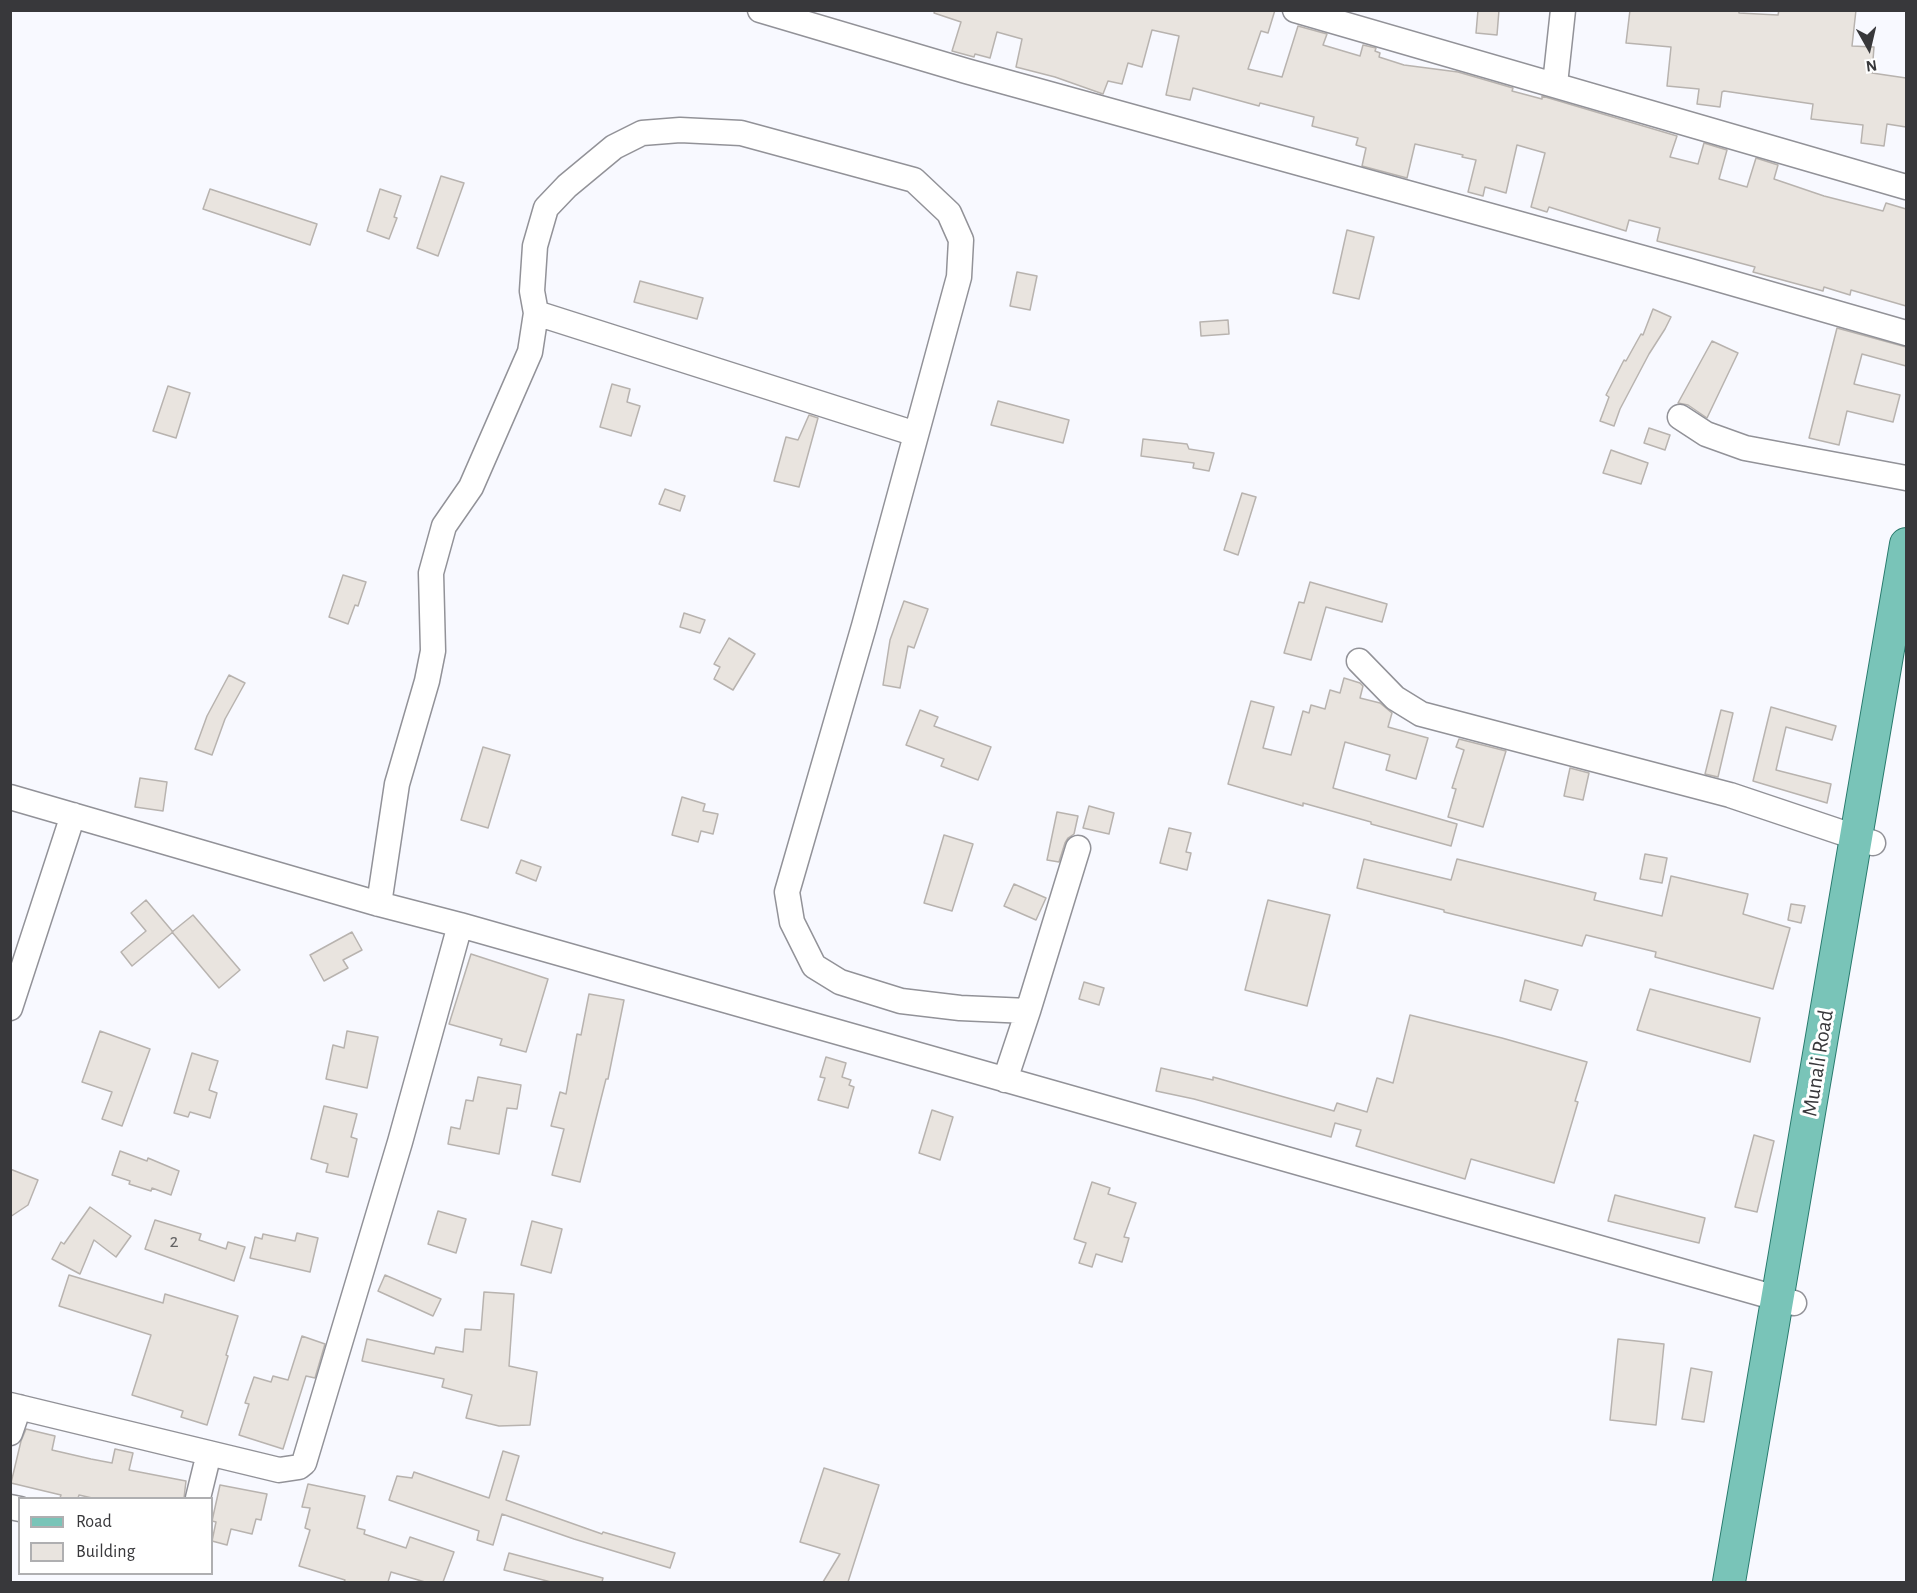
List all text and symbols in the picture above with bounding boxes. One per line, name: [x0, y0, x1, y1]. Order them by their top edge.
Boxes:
north arrow: [1839, 18, 1899, 78]
text: N: [1865, 57, 1878, 75]
street label: Munali Road: [1797, 1008, 1839, 1118]
house number: 2: [169, 1229, 179, 1253]
legend: [18, 1497, 213, 1575]
text: Road: [76, 1513, 112, 1531]
text: Building: [76, 1543, 135, 1561]

